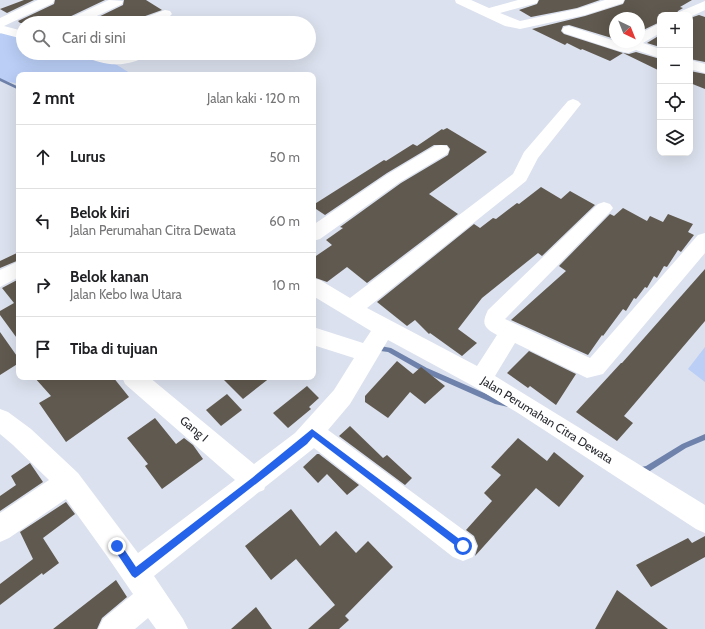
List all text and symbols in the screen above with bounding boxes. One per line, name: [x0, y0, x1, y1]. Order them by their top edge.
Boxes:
north arrow: [609, 12, 645, 48]
map controls: [657, 12, 693, 156]
button: +: [657, 12, 693, 48]
search box: [16, 16, 316, 60]
icon: search: [30, 27, 52, 49]
text: Cari di sini: [62, 29, 126, 47]
button: −: [657, 48, 693, 84]
button: locate: [657, 84, 693, 120]
text: 2 mnt: [32, 88, 75, 108]
text: Jalan kaki · 120 m: [207, 90, 300, 106]
button: layers: [657, 120, 693, 156]
icon: ahead: [32, 146, 54, 168]
text: Lurus: [70, 148, 105, 166]
text: 50 m: [270, 149, 300, 165]
text: Belok kiri: [70, 204, 130, 222]
icon: left: [32, 210, 54, 232]
text: 60 m: [269, 213, 300, 229]
text: Jalan Perumahan Citra Dewata: [70, 222, 236, 238]
text: Belok kanan: [70, 268, 149, 286]
icon: right: [32, 274, 54, 296]
text: 10 m: [272, 277, 300, 293]
text: Jalan Kebo Iwa Utara: [70, 286, 182, 302]
icon: arrive: [32, 338, 54, 360]
text: Tiba di tujuan: [70, 340, 158, 358]
street label: Jalan Perumahan Citra Dewata: [478, 372, 616, 467]
street label: Gang I: [177, 412, 212, 445]
route end: [108, 537, 126, 555]
route start: [454, 537, 472, 555]

